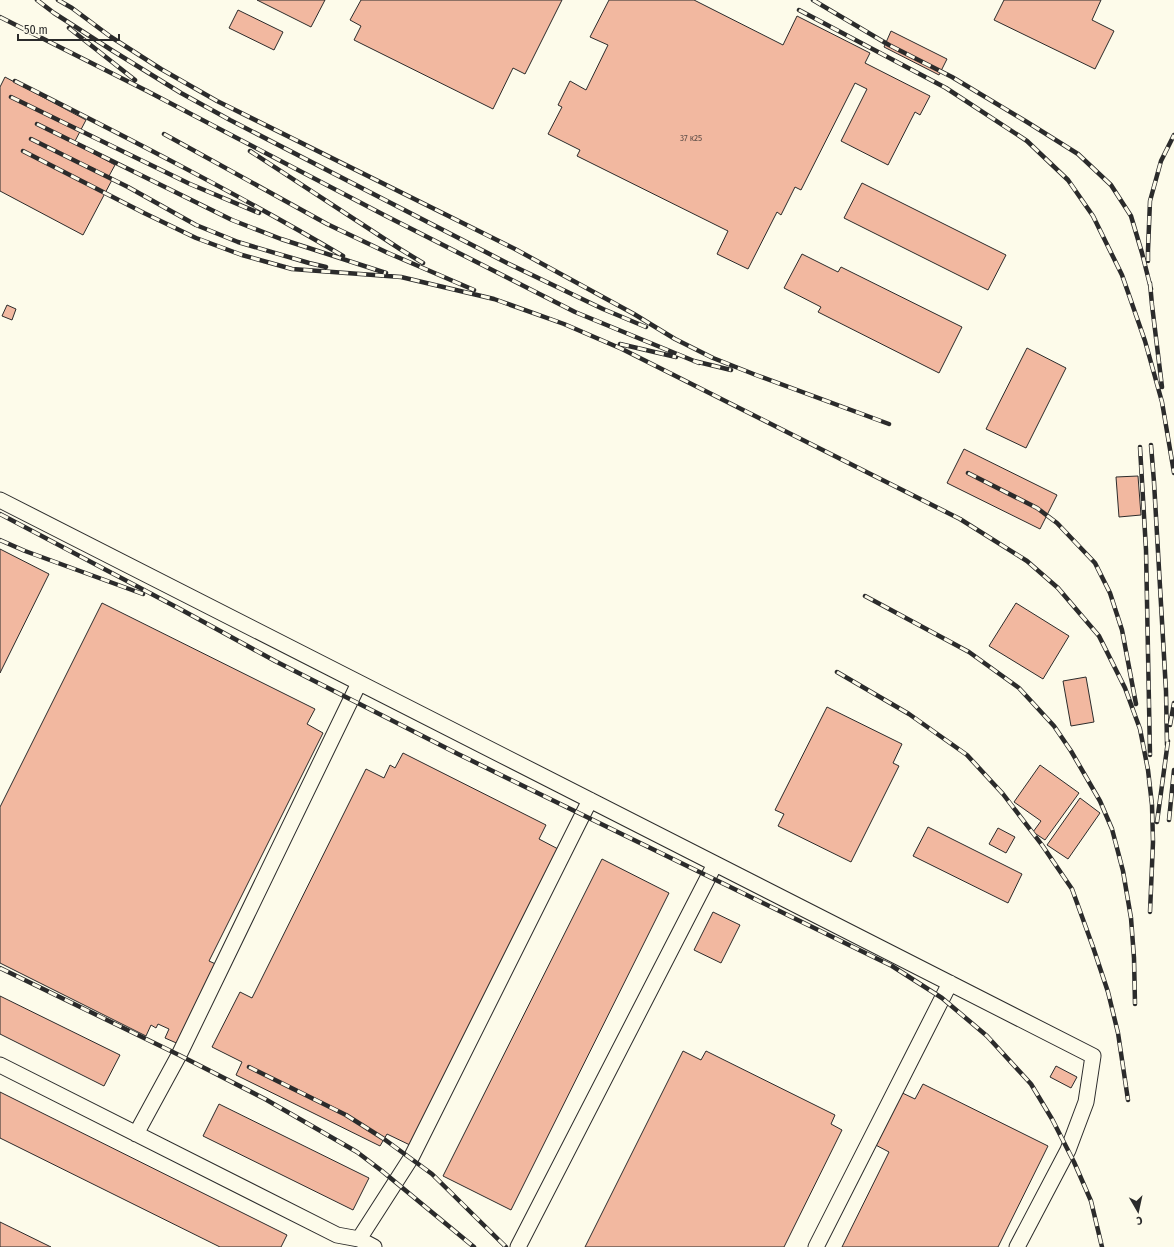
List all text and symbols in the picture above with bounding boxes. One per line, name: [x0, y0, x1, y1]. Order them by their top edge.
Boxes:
scale bar: [18, 16, 119, 42]
text: 50 m: [24, 23, 48, 37]
house number: 37 к25: [680, 133, 702, 143]
north arrow: [1118, 1191, 1158, 1231]
text: С: [1135, 1214, 1143, 1227]

